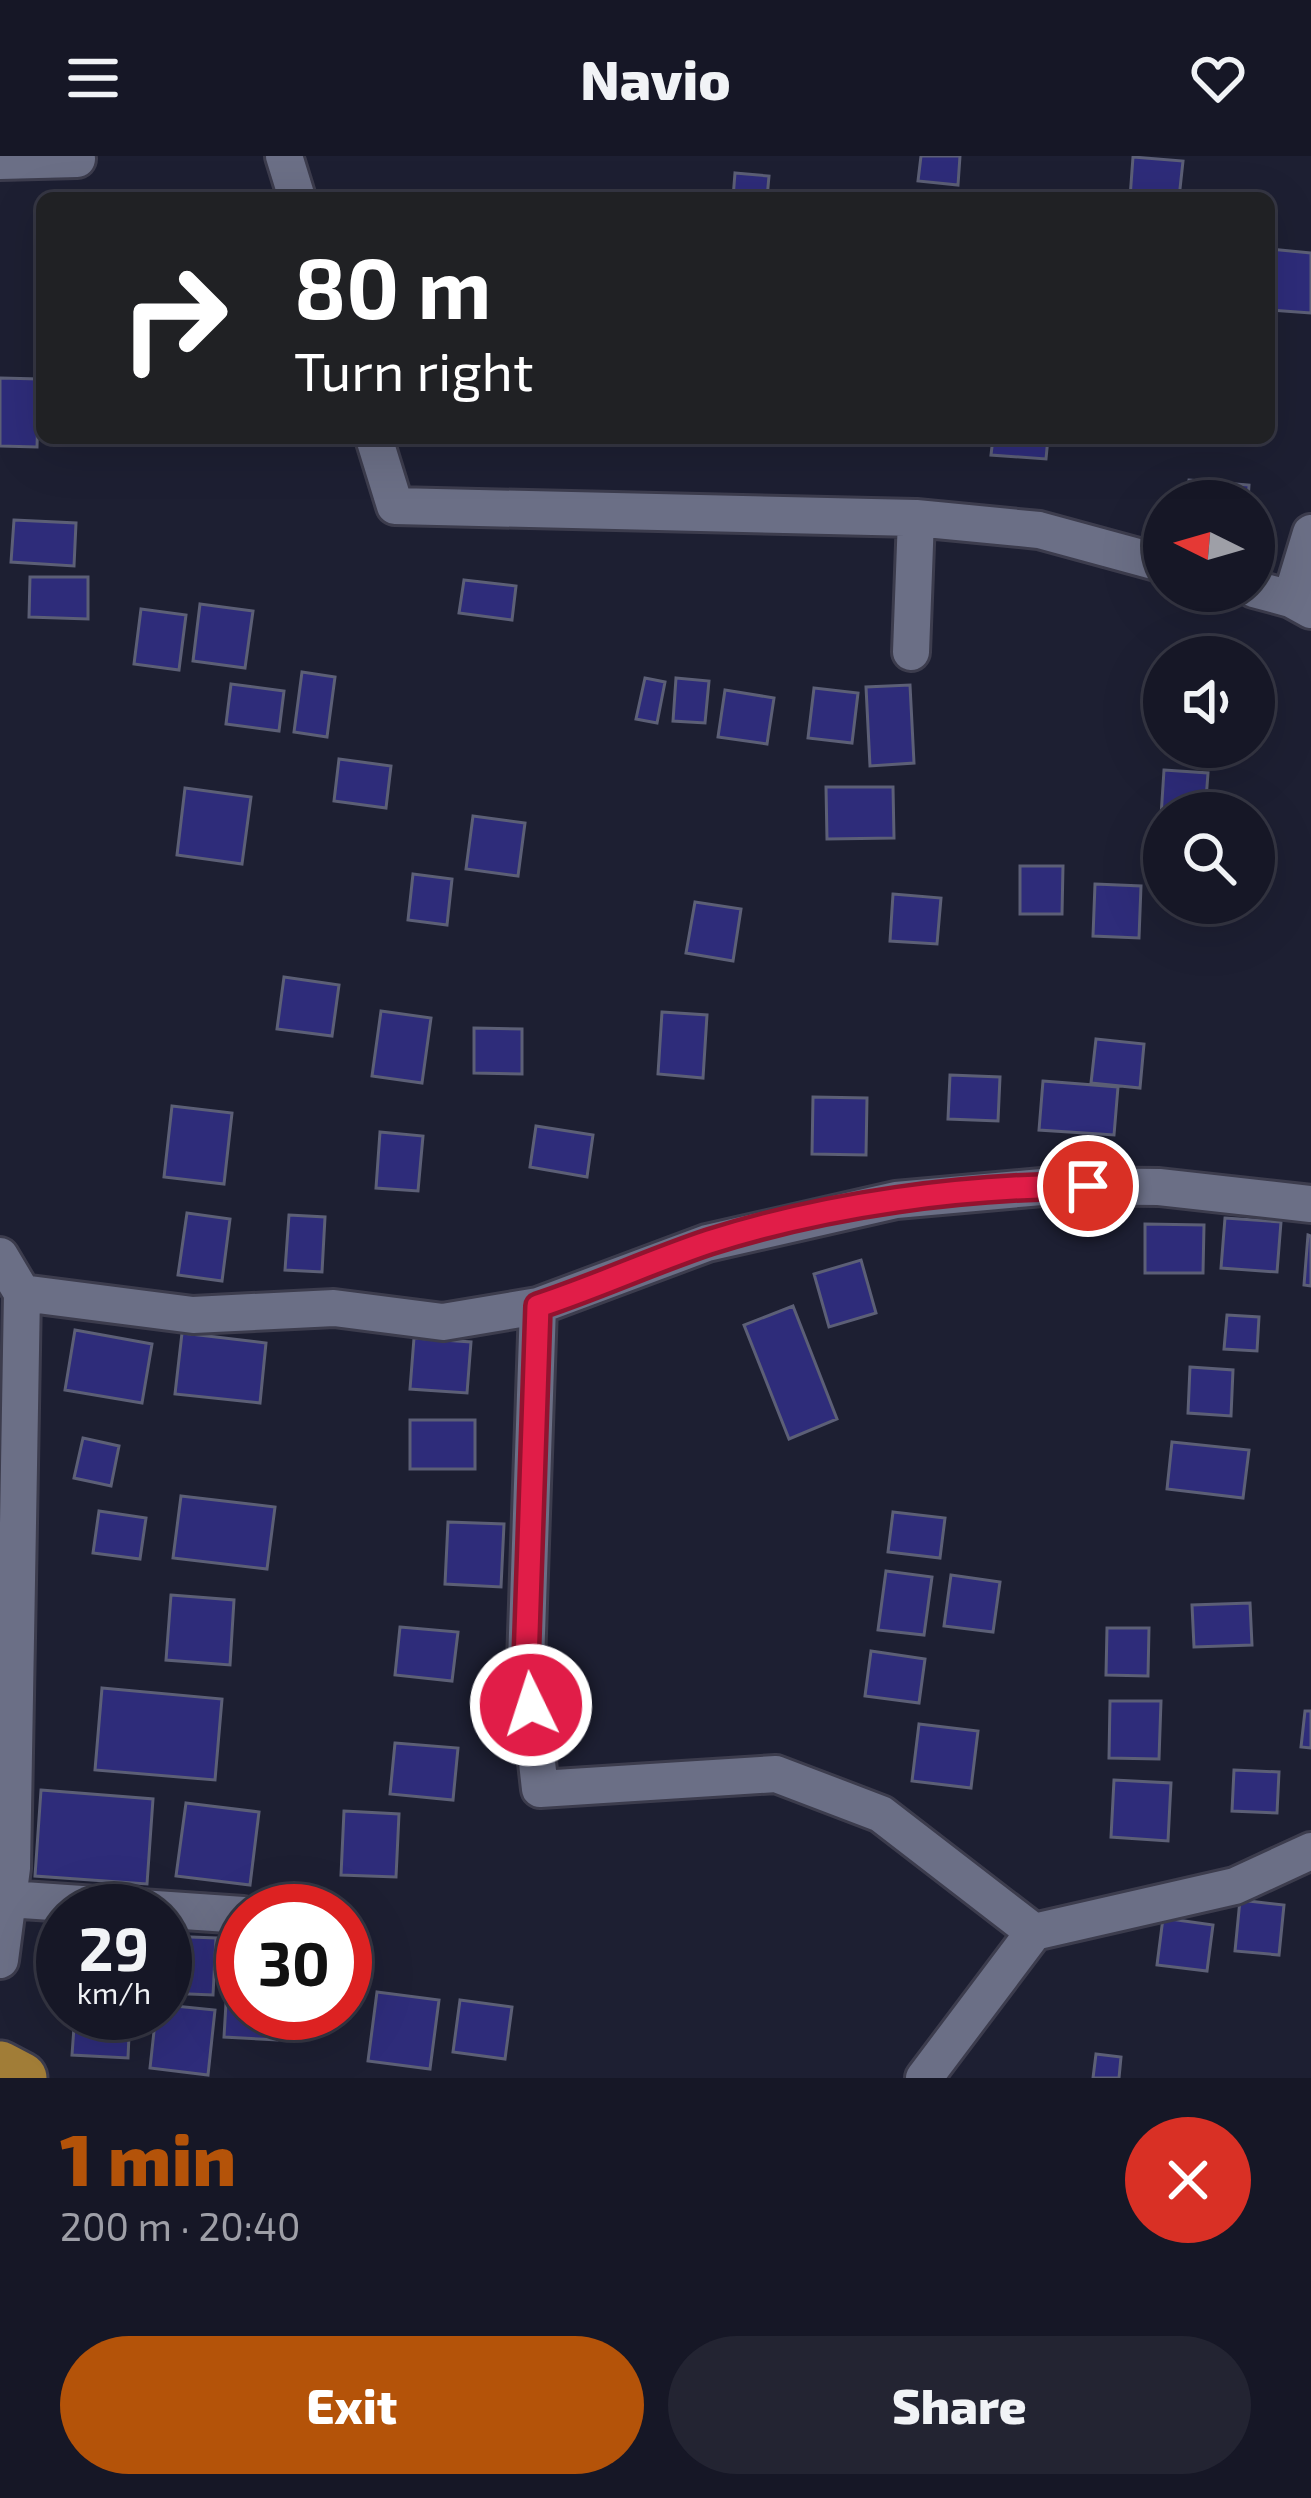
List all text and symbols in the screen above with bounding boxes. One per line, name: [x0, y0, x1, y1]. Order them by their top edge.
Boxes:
icon: menu: [60, 45, 126, 111]
icon: heart: [1185, 45, 1251, 111]
text: Navio: [580, 46, 731, 111]
text: 80 m: [294, 235, 491, 336]
icon: right: [96, 240, 252, 396]
text: Turn right: [294, 337, 534, 402]
north arrow: [1143, 480, 1275, 612]
map controls: [1143, 480, 1275, 924]
button: sound: [1143, 636, 1275, 768]
button: search: [1143, 792, 1275, 924]
pin: [1037, 1135, 1139, 1237]
icon: arrive: [1055, 1153, 1121, 1219]
position arrow: [468, 1642, 594, 1768]
speed limit sign: 30: [216, 1884, 372, 2040]
text: 29: [79, 1911, 149, 1983]
text: km/h: [77, 1974, 151, 2010]
text: 1 min: [60, 2114, 236, 2200]
button: close: [1125, 2117, 1251, 2243]
text: 200 m · 20:40: [60, 2202, 301, 2249]
button: Exit: [60, 2336, 644, 2474]
button: Share: [668, 2336, 1251, 2474]

